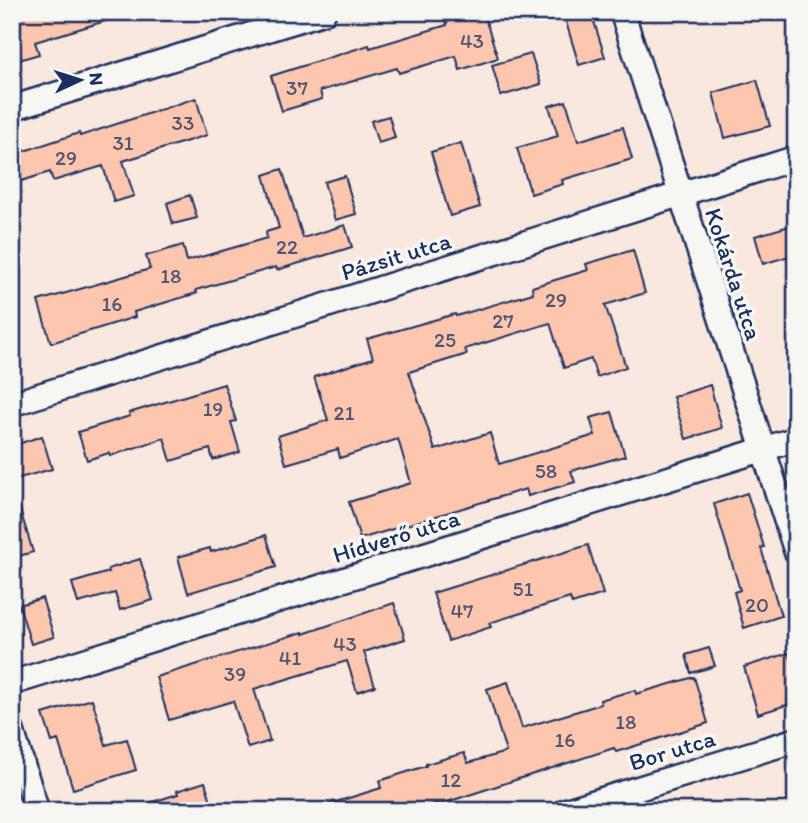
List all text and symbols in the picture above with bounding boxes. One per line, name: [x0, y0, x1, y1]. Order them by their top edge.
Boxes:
house number: 43: [460, 28, 484, 53]
north arrow: [46, 46, 116, 116]
text: N: [85, 72, 108, 86]
house number: 37: [286, 75, 308, 100]
house number: 33: [172, 110, 194, 135]
house number: 31: [112, 130, 134, 155]
house number: 29: [55, 145, 77, 170]
street label: Kokárda utca: [699, 204, 769, 344]
street label: Pázsit utca: [338, 225, 455, 286]
house number: 22: [276, 234, 298, 259]
house number: 18: [160, 263, 182, 288]
house number: 29: [545, 287, 567, 312]
house number: 16: [102, 291, 122, 316]
house number: 27: [492, 308, 514, 333]
house number: 25: [434, 327, 456, 352]
house number: 19: [203, 396, 223, 421]
house number: 21: [334, 400, 355, 425]
house number: 58: [535, 458, 557, 483]
street label: Hídverő utca: [329, 503, 464, 569]
house number: 51: [513, 576, 534, 601]
house number: 20: [745, 592, 769, 617]
house number: 47: [450, 598, 474, 623]
house number: 43: [333, 631, 357, 656]
house number: 41: [279, 645, 301, 670]
house number: 39: [224, 661, 246, 686]
house number: 18: [615, 709, 637, 734]
street label: Bor utca: [625, 723, 719, 777]
house number: 16: [555, 727, 575, 752]
house number: 12: [441, 767, 461, 792]

